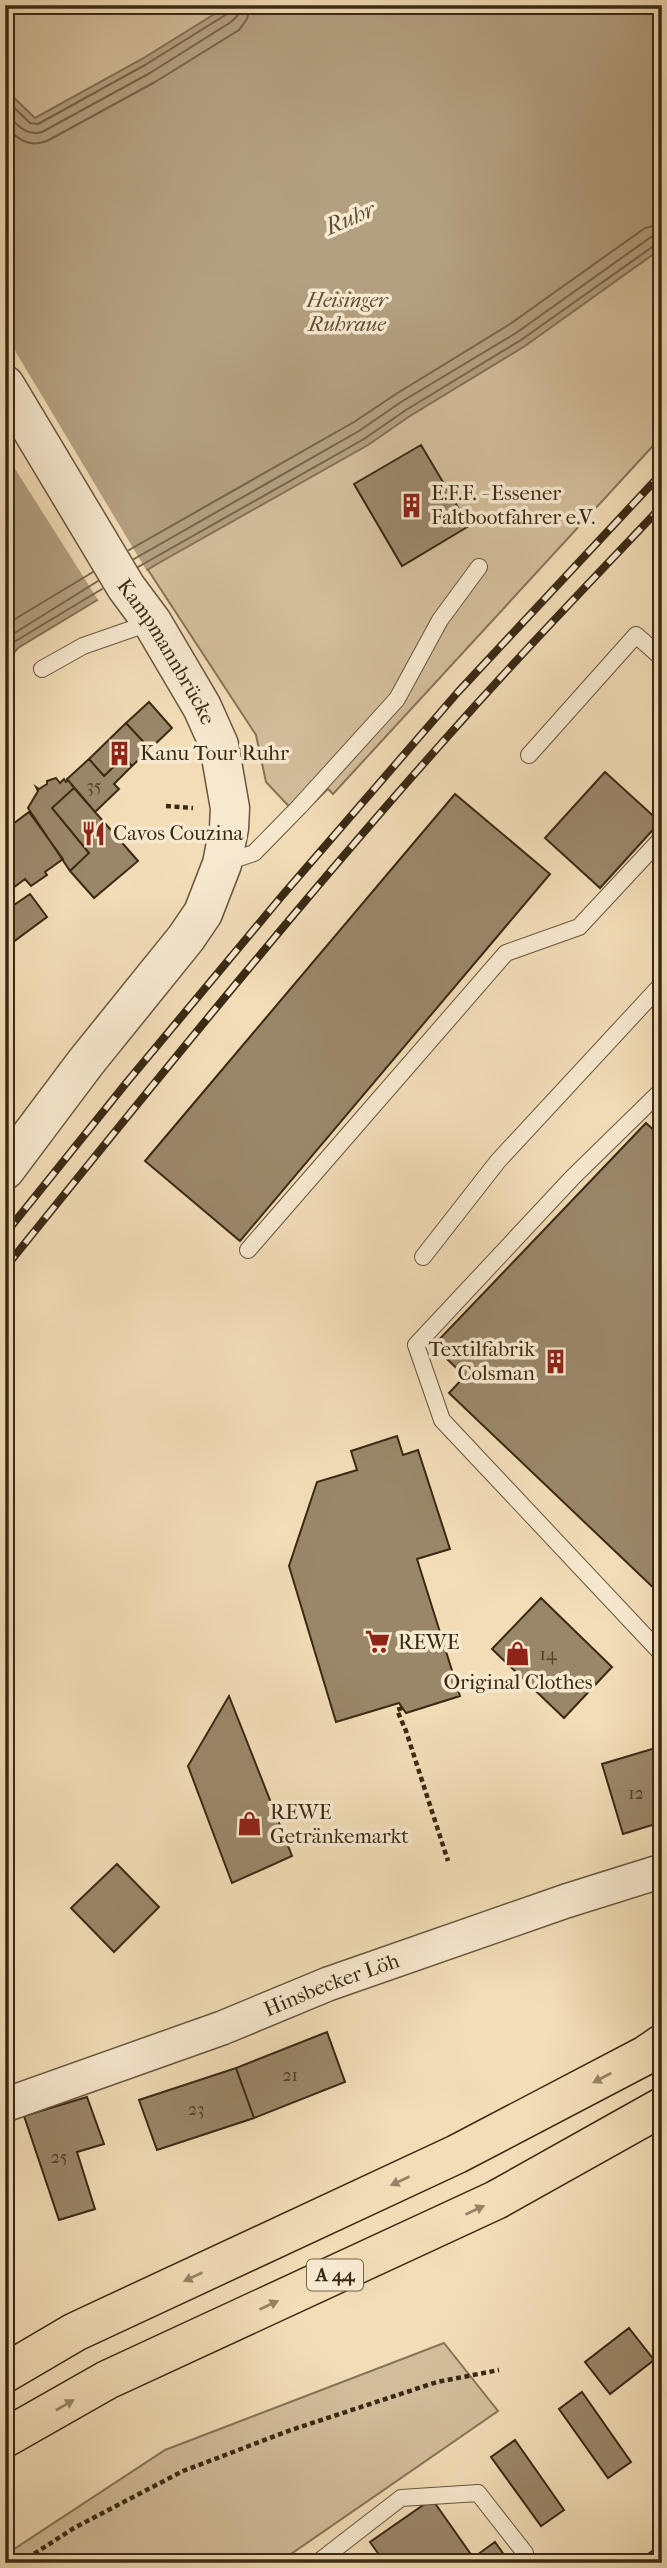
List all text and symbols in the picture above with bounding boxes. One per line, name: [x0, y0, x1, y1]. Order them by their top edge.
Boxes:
water label: Ruhr: [319, 195, 380, 241]
park label: Heisinger Ruhraue: [306, 288, 389, 336]
place label: E.F.F. - Essener Faltbootfahrer e.V.: [431, 481, 595, 529]
building icon: E.F.F. - Essener Faltbootfahrer e.V.: [397, 491, 425, 519]
street label: Kampmannbrücke: [112, 574, 220, 728]
building icon: Kanu Tour Ruhr: [106, 739, 134, 767]
place label: Kanu Tour Ruhr: [140, 741, 289, 765]
house number: 35: [86, 776, 102, 797]
restaurant icon: Cavos Couzina: [79, 819, 107, 847]
place label: Cavos Couzina: [113, 821, 244, 845]
place label: Textilfabrik Colsman: [428, 1337, 535, 1385]
building icon: Textilfabrik Colsman: [541, 1347, 569, 1375]
supermarket icon: REWE: [364, 1628, 392, 1656]
place label: REWE: [398, 1630, 460, 1654]
shop icon: Original Clothes: [504, 1639, 532, 1667]
house number: 14: [539, 1644, 557, 1665]
place label: Original Clothes: [443, 1670, 593, 1694]
house number: 12: [628, 1783, 644, 1804]
place label: REWE Getränkemarkt: [270, 1800, 409, 1848]
shop icon: REWE Getränkemarkt: [236, 1810, 264, 1838]
street label: Hinsbecker Löh: [260, 1948, 402, 2021]
house number: 21: [282, 2065, 298, 2086]
one-way arrow: [592, 2071, 612, 2083]
house number: 23: [188, 2099, 204, 2120]
house number: 25: [50, 2147, 68, 2168]
one-way arrow: [390, 2175, 410, 2187]
one-way arrow: [465, 2204, 486, 2215]
road number: A 44: [307, 2260, 363, 2290]
one-way arrow: [183, 2271, 203, 2283]
one-way arrow: [259, 2299, 279, 2311]
one-way arrow: [55, 2399, 74, 2411]

